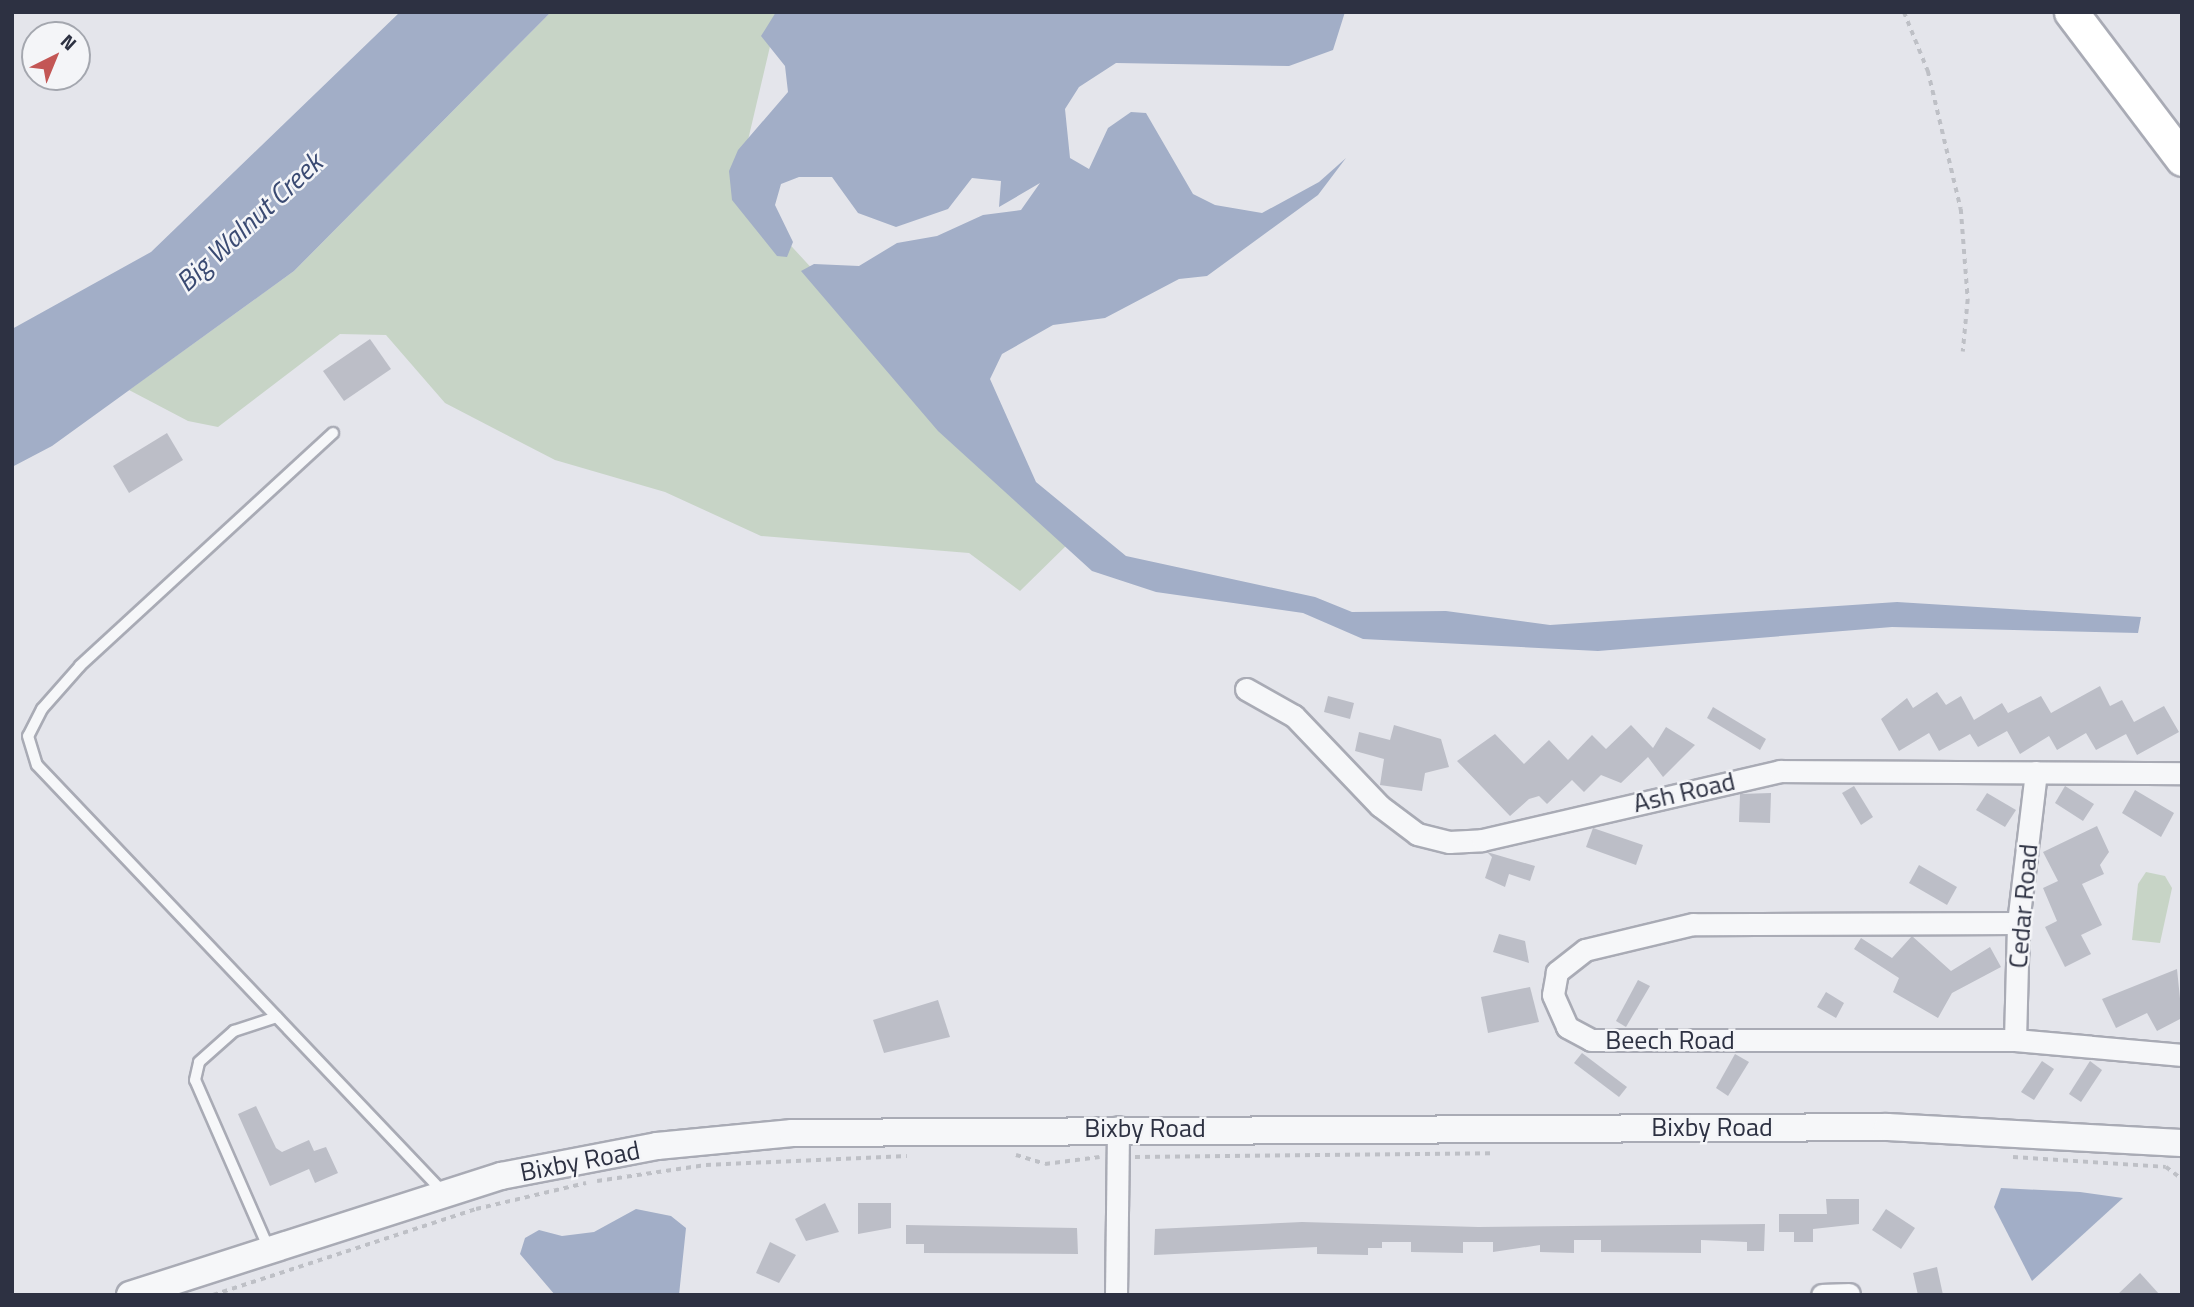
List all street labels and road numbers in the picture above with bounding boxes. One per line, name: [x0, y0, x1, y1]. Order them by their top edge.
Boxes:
street label: Ash Road: [1630, 765, 1738, 819]
street label: Cedar Road: [2002, 842, 2044, 970]
street label: Beech Road: [1605, 1024, 1735, 1056]
street label: Bixby Road: [1651, 1111, 1773, 1143]
street label: Bixby Road: [1084, 1112, 1206, 1144]
street label: Bixby Road: [517, 1134, 643, 1188]

